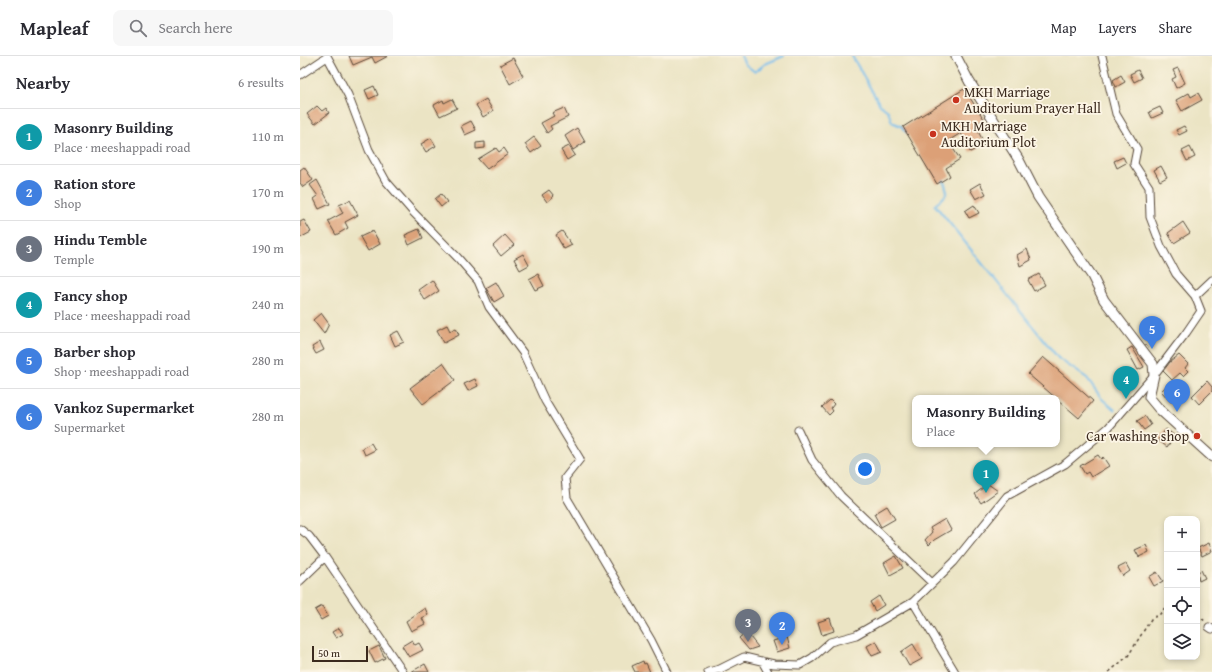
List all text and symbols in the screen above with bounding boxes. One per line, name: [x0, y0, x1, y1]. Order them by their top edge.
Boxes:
search box: [113, 10, 393, 46]
text: Mapleaf: [20, 14, 89, 42]
icon: search: [127, 17, 149, 39]
text: Search here: [159, 17, 233, 38]
text: Map: [1051, 18, 1077, 38]
text: Layers: [1099, 18, 1137, 38]
text: Share: [1159, 18, 1192, 38]
text: Nearby: [16, 70, 70, 95]
text: 6 results: [238, 73, 284, 92]
place label: MKH Marriage Auditorium Prayer Hall: [964, 82, 1101, 118]
marker: MKH Marriage Auditorium Prayer Hall: [951, 95, 961, 105]
place label: MKH Marriage Auditorium Plot: [941, 116, 1036, 152]
text: Masonry Building: [54, 117, 173, 138]
text: 1: [26, 127, 32, 146]
text: 110 m: [252, 127, 284, 146]
marker: MKH Marriage Auditorium Plot: [928, 129, 938, 139]
text: Place · meeshappadi road: [54, 138, 190, 157]
text: Ration store: [54, 173, 136, 194]
text: 2: [26, 183, 32, 202]
text: 170 m: [252, 183, 284, 202]
text: Shop: [54, 194, 81, 213]
text: Hindu Temble: [54, 229, 147, 250]
text: 3: [26, 239, 32, 258]
text: 190 m: [252, 239, 284, 258]
text: Temple: [54, 250, 94, 269]
text: Fancy shop: [54, 285, 127, 306]
text: 4: [26, 295, 32, 314]
text: 240 m: [252, 295, 284, 314]
text: Place · meeshappadi road: [54, 306, 190, 325]
pin: 5: [1139, 316, 1165, 349]
text: Barber shop: [54, 341, 135, 362]
text: 5: [26, 351, 32, 370]
text: 280 m: [252, 351, 284, 370]
text: Shop · meeshappadi road: [54, 362, 189, 381]
pin: 4: [1113, 366, 1139, 399]
pin: 6: [1164, 379, 1190, 412]
popup: [912, 395, 1060, 447]
text: Vankoz Supermarket: [54, 397, 194, 418]
text: Masonry Building: [927, 401, 1045, 422]
text: 6: [26, 407, 32, 426]
text: 280 m: [252, 407, 284, 426]
text: Supermarket: [54, 418, 125, 437]
text: Place: [927, 422, 955, 441]
place label: Car washing shop: [1086, 426, 1189, 446]
marker: Car washing shop: [1192, 431, 1202, 441]
your location: [855, 459, 875, 479]
pin: 1: [973, 460, 999, 493]
map controls: [1164, 516, 1200, 660]
button: +: [1164, 516, 1200, 552]
button: −: [1164, 552, 1200, 588]
button: locate: [1164, 588, 1200, 624]
pin: 3: [735, 609, 761, 642]
pin: 2: [769, 612, 795, 645]
button: layers: [1164, 624, 1200, 660]
scale bar: [312, 644, 368, 663]
text: 50 m: [318, 645, 340, 661]

